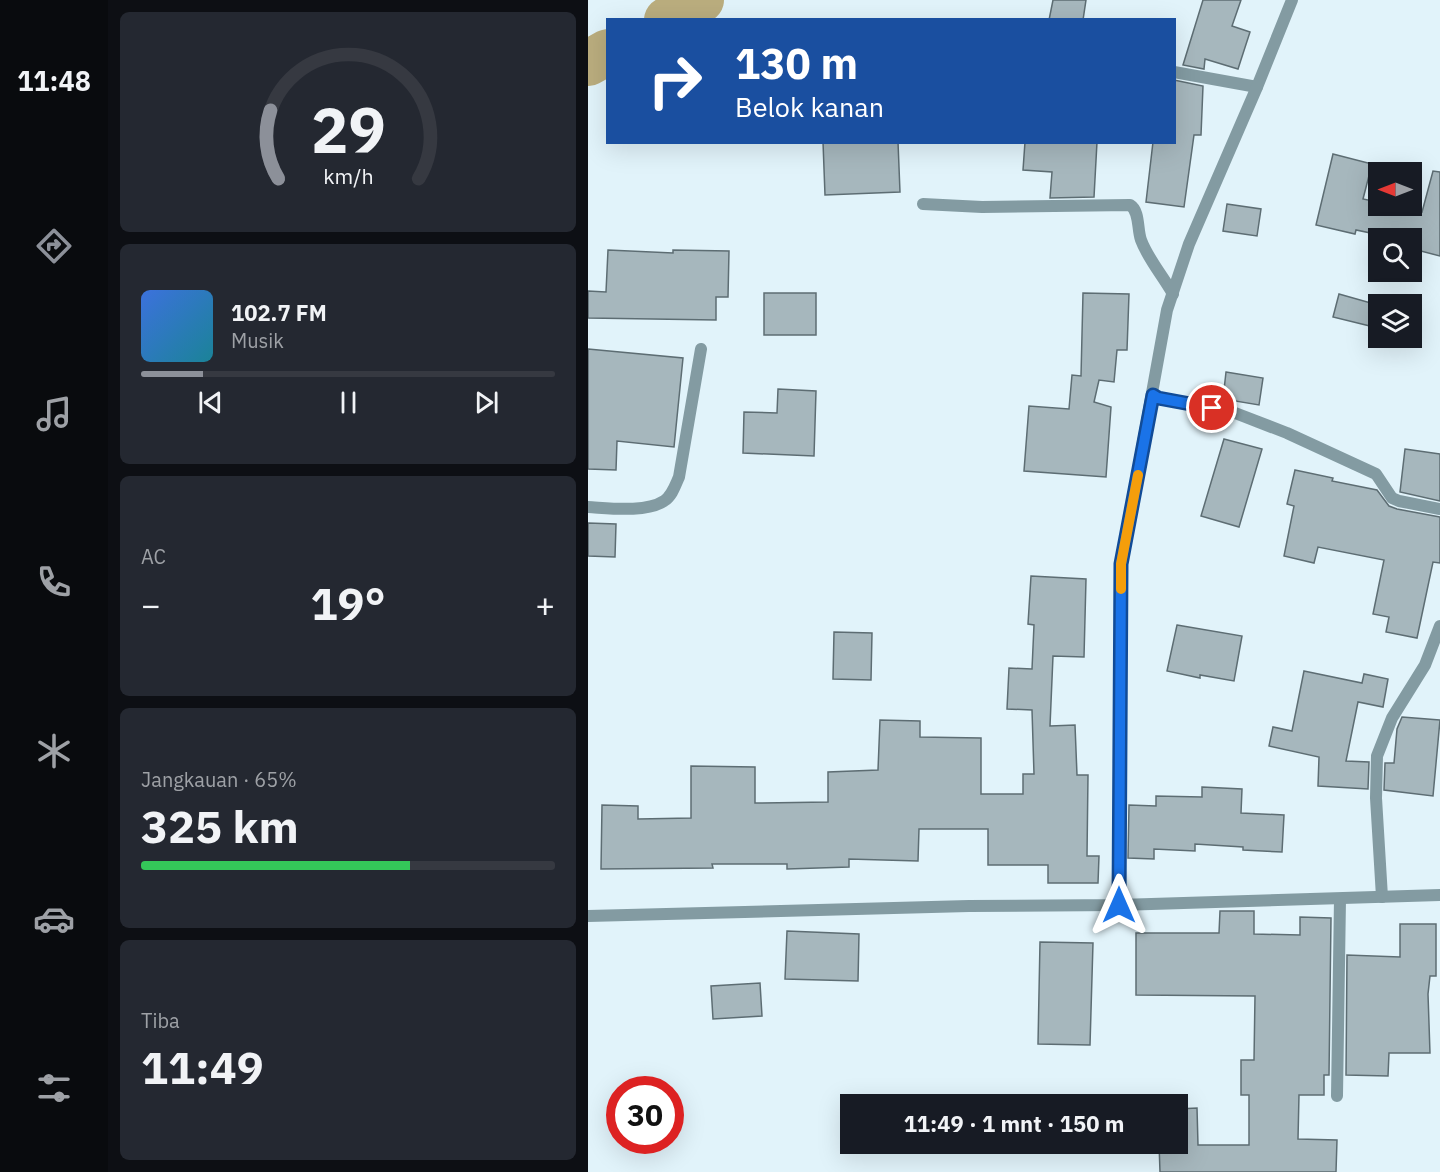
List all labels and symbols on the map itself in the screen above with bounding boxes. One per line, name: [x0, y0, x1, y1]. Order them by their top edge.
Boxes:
north arrow: [1368, 162, 1422, 216]
pin: [1186, 382, 1237, 433]
position arrow: [1087, 873, 1151, 937]
speed limit sign: 30: [606, 1076, 684, 1154]

